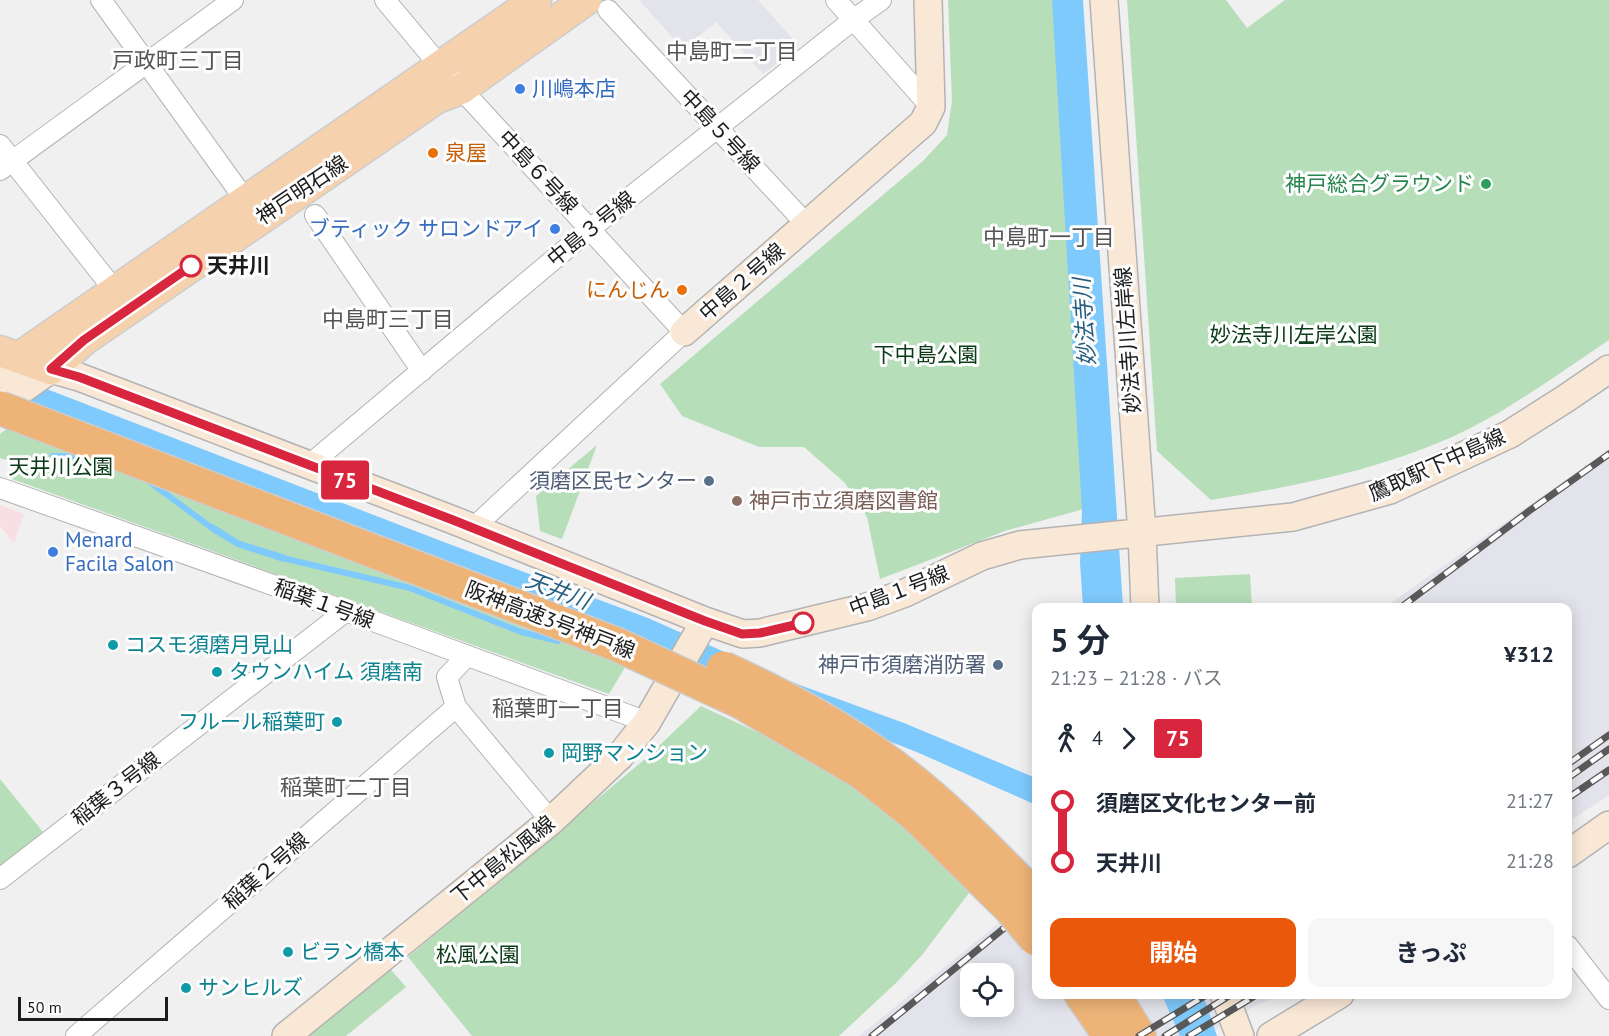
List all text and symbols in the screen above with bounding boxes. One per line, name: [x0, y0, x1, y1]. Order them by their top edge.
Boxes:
district label: 中島町二丁目: [666, 37, 798, 65]
district label: 戸政町三丁目: [112, 46, 244, 74]
place label: 川嶋本店: [532, 75, 616, 102]
marker: 川嶋本店: [513, 82, 527, 96]
street label: 中島５号線: [675, 83, 766, 178]
street label: 中島６号線: [493, 124, 584, 219]
place label: 泉屋: [445, 139, 487, 166]
marker: 泉屋: [426, 146, 440, 160]
street label: 神戸明石線: [251, 149, 353, 230]
place label: 神戸総合グラウンド: [1285, 170, 1474, 197]
marker: 神戸総合グラウンド: [1479, 177, 1493, 191]
street label: 中島３号線: [541, 185, 640, 272]
place label: ブティック サロンドアイ: [309, 215, 543, 242]
marker: ブティック サロンドアイ: [548, 222, 562, 236]
district label: 中島町一丁目: [983, 223, 1115, 251]
street label: 中島２号線: [693, 237, 790, 326]
place label: 天井川: [207, 252, 270, 279]
marker: 天井川: [180, 255, 202, 277]
street label: 妙法寺川左岸線: [1109, 266, 1146, 414]
water label: 妙法寺川: [1067, 275, 1101, 367]
place label: にんじん: [586, 276, 670, 303]
marker: にんじん: [675, 283, 689, 297]
district label: 中島町三丁目: [322, 305, 454, 333]
park label: 妙法寺川左岸公園: [1210, 321, 1378, 348]
park label: 下中島公園: [874, 341, 979, 368]
street label: 鷹取駅下中島線: [1364, 422, 1509, 507]
park label: 天井川公園: [9, 453, 114, 480]
line badge: 75: [318, 460, 372, 500]
text: 75: [333, 467, 357, 494]
place label: 須磨区民センター: [529, 467, 697, 494]
marker: 須磨区民センター: [702, 474, 716, 488]
place label: 神戸市立須磨図書館: [749, 487, 938, 514]
marker: 神戸市立須磨図書館: [730, 494, 744, 508]
place label: Menard Facila Salon: [65, 526, 174, 577]
marker: Menard Facila Salon: [46, 545, 60, 559]
street label: 中島１号線: [845, 559, 953, 622]
water label: 天井川: [522, 565, 596, 616]
street label: 稲葉１号線: [270, 573, 378, 634]
street label: 阪神高速3号神戸線: [462, 575, 639, 664]
unlabelled marker: [792, 612, 814, 634]
text: 5 分: [1050, 618, 1110, 661]
place label: コスモ須磨月見山: [125, 631, 293, 658]
marker: コスモ須磨月見山: [106, 638, 120, 652]
text: ¥312: [1504, 640, 1554, 668]
place label: 神戸市須磨消防署: [818, 651, 986, 678]
place label: タウンハイム 須磨南: [229, 658, 423, 685]
marker: 神戸市須磨消防署: [991, 658, 1005, 672]
marker: タウンハイム 須磨南: [210, 665, 224, 679]
text: 21:23 – 21:28 · バス: [1050, 665, 1223, 691]
district label: 稲葉町一丁目: [492, 694, 624, 722]
place label: フルール稲葉町: [178, 708, 325, 735]
marker: フルール稲葉町: [330, 715, 344, 729]
icon: walk: [1050, 722, 1083, 755]
icon: forward: [1112, 722, 1145, 755]
text: 4: [1092, 725, 1103, 751]
text: 75: [1166, 725, 1190, 752]
place label: 岡野マンション: [561, 739, 708, 766]
street label: 稲葉３号線: [66, 746, 165, 832]
marker: 岡野マンション: [542, 746, 556, 760]
district label: 稲葉町二丁目: [280, 773, 412, 801]
text: 21:27: [1506, 788, 1554, 814]
text: 須磨区文化センター前: [1096, 789, 1316, 817]
street label: 下中島松風線: [445, 809, 560, 910]
street label: 稲葉２号線: [217, 826, 314, 915]
text: 21:28: [1506, 848, 1554, 874]
text: 天井川: [1096, 849, 1162, 877]
button: 開始: [1050, 918, 1296, 987]
button: きっぷ: [1308, 918, 1554, 987]
place label: ビラン橋本: [300, 938, 405, 965]
park label: 松風公園: [436, 941, 520, 968]
marker: ビラン橋本: [281, 945, 295, 959]
map controls: [960, 963, 1014, 1017]
button: locate: [960, 963, 1014, 1017]
place label: サンヒルズ: [198, 974, 303, 1001]
marker: サンヒルズ: [179, 981, 193, 995]
scale bar: [18, 994, 168, 1022]
text: 50 m: [27, 997, 62, 1017]

